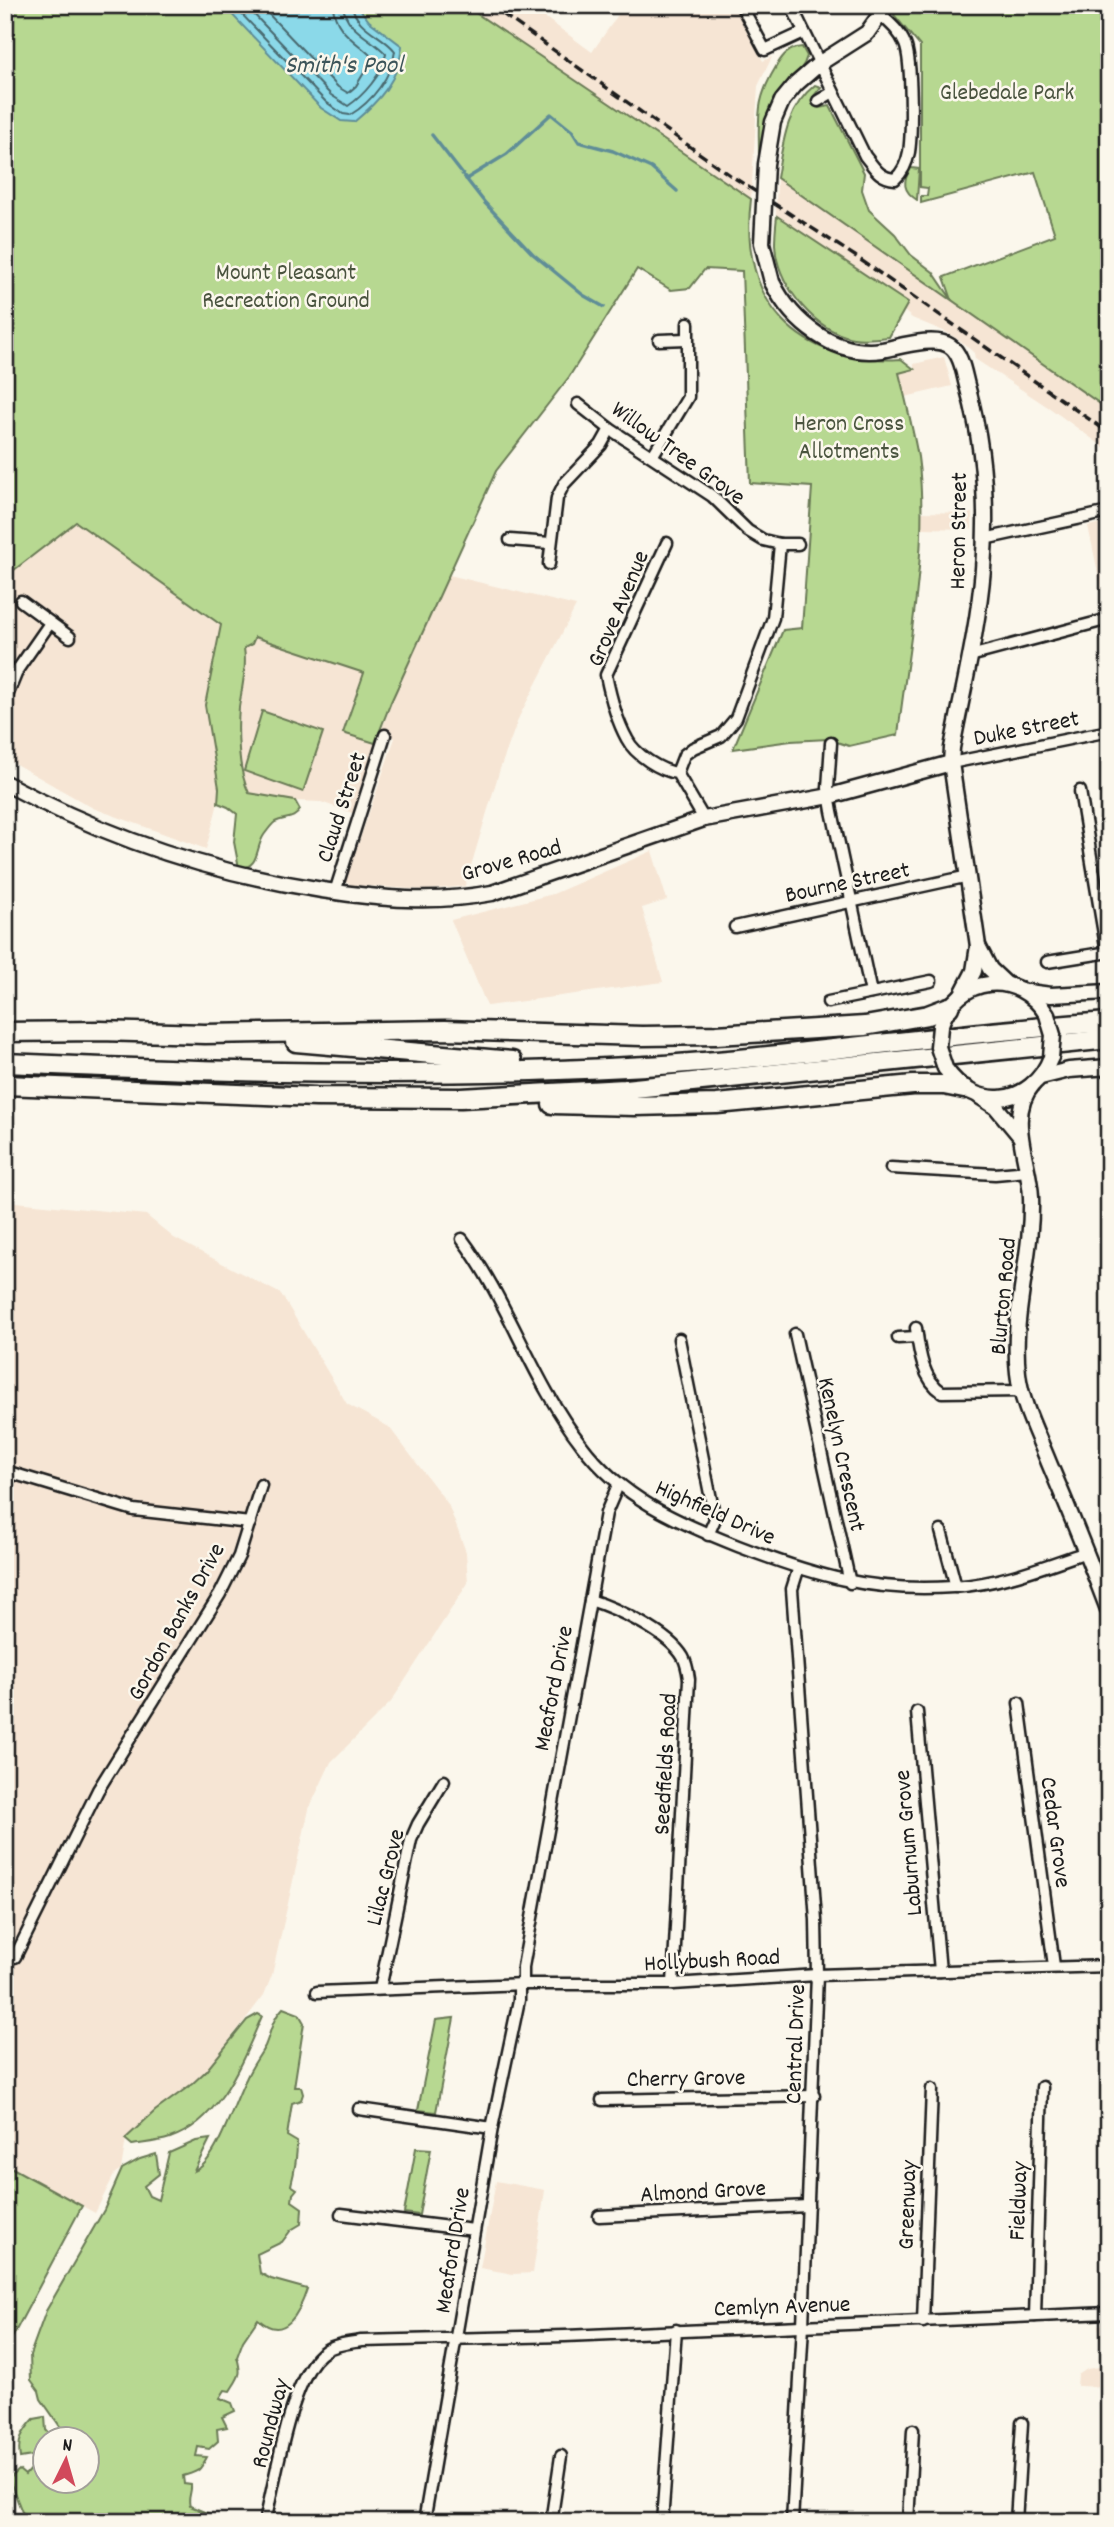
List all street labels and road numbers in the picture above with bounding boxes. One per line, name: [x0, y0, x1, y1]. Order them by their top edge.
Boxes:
street label: Willow Tree Grove: [603, 394, 751, 515]
street label: Heron Street: [942, 472, 978, 590]
street label: Grove Avenue: [580, 546, 660, 673]
street label: Duke Street: [971, 703, 1082, 757]
street label: Claud Street: [309, 748, 377, 868]
street label: Grove Road: [458, 831, 566, 892]
street label: Bourne Street: [782, 854, 913, 914]
street label: Blurton Road: [983, 1236, 1027, 1356]
street label: Kenelyn Crescent: [807, 1374, 873, 1535]
street label: Highfield Drive: [649, 1472, 780, 1555]
street label: Gordon Banks Drive: [120, 1537, 235, 1708]
street label: Meaford Drive: [526, 1623, 584, 1754]
street label: Seedfields Road: [646, 1692, 688, 1836]
street label: Laburnum Grove: [887, 1768, 933, 1917]
street label: Cedar Grove: [1029, 1775, 1079, 1890]
street label: Lilac Grove: [358, 1826, 415, 1930]
street label: Hollybush Road: [643, 1941, 781, 1983]
street label: Central Drive: [778, 1984, 816, 2105]
street label: Cherry Grove: [626, 2062, 746, 2098]
street label: Greenway: [890, 2158, 928, 2251]
street label: Fieldway: [1002, 2160, 1038, 2241]
street label: Almond Grove: [639, 2173, 767, 2213]
street label: Meaford Drive: [427, 2185, 481, 2316]
street label: Cemlyn Avenue: [713, 2289, 851, 2327]
street label: Roundway: [244, 2374, 300, 2472]

